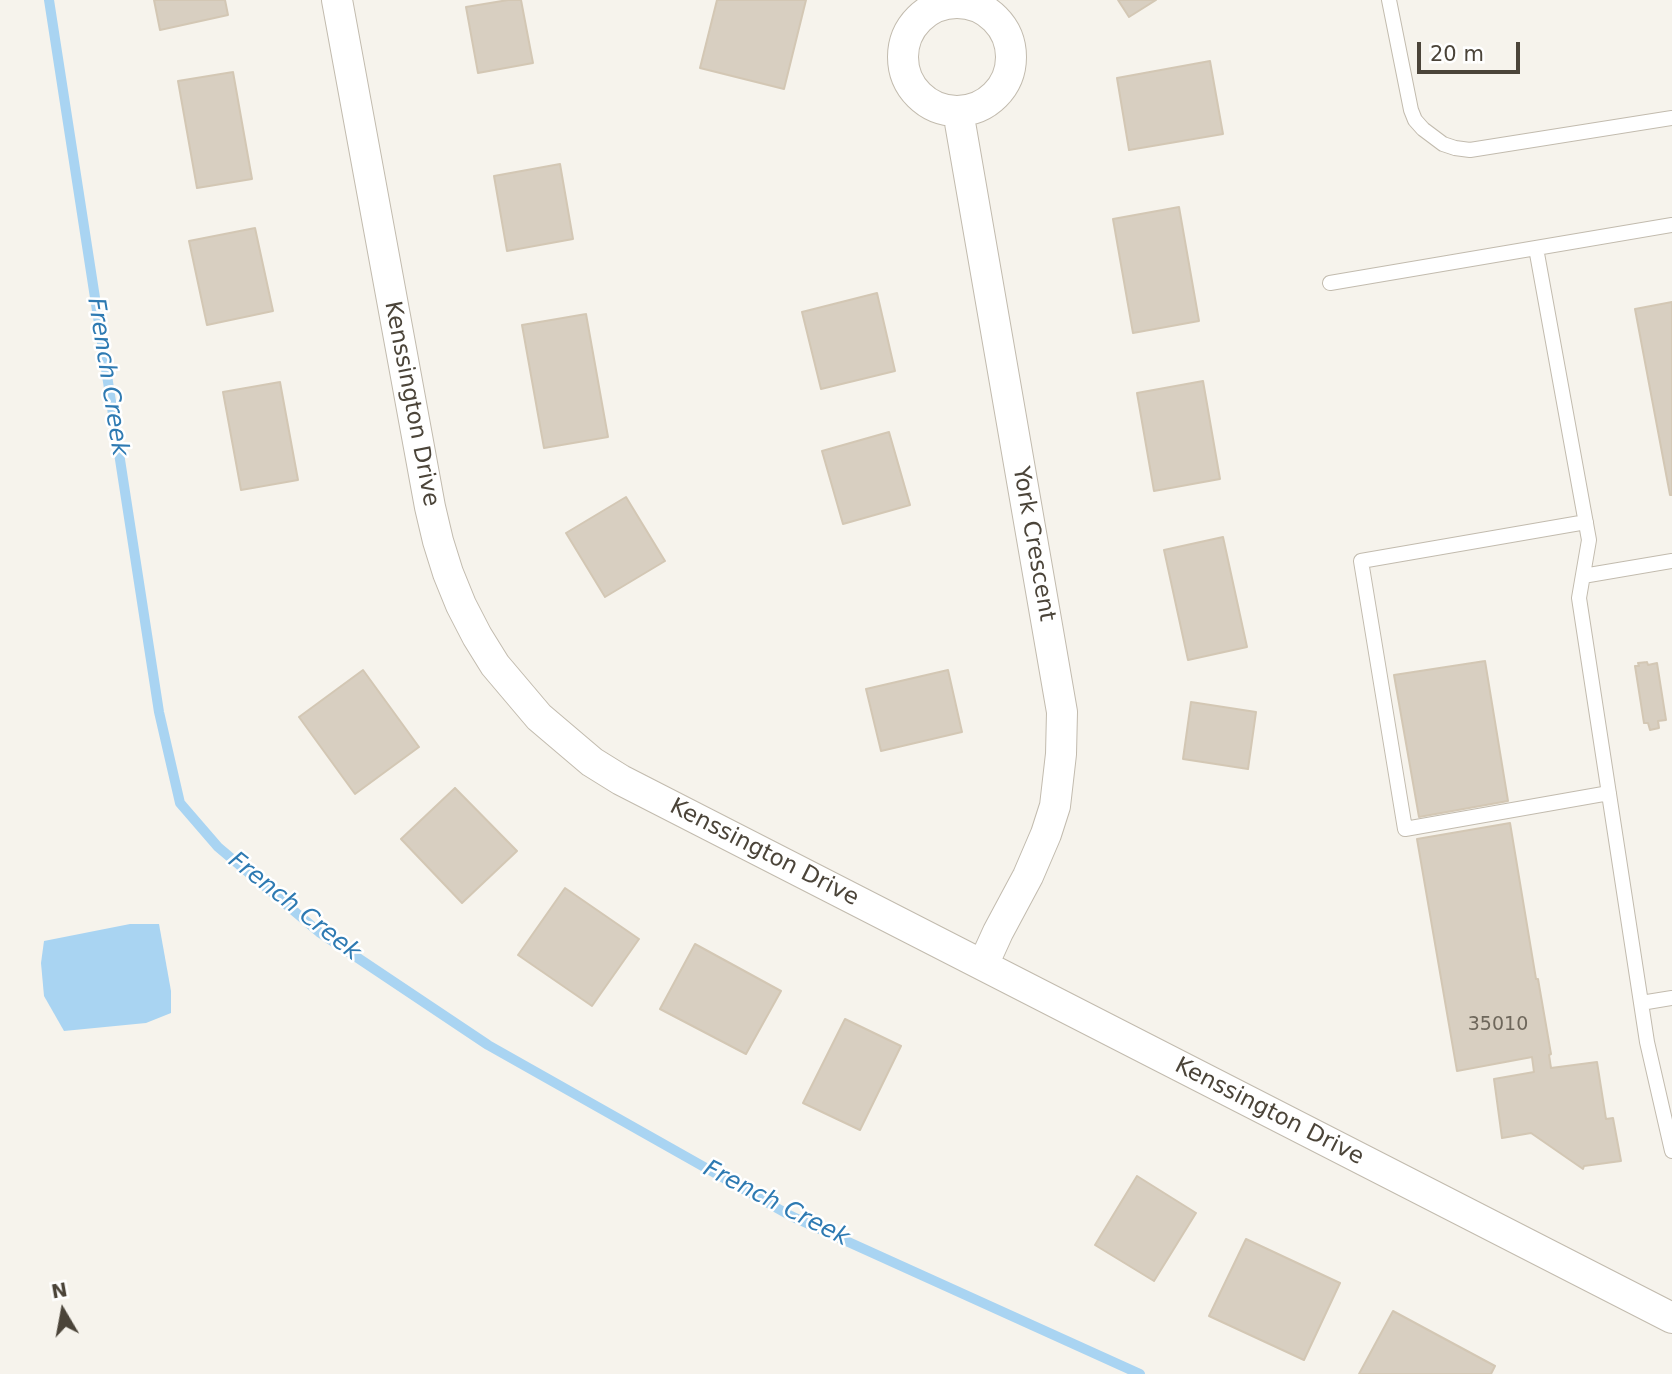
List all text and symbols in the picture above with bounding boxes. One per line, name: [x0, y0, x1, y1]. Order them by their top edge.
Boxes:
scale bar: [1420, 28, 1523, 72]
text: 20 m: [1430, 42, 1484, 66]
water label: French Creek: [80, 296, 134, 458]
street label: Kenssington Drive: [378, 299, 444, 509]
street label: York Crescent: [1006, 464, 1060, 624]
street label: Kenssington Drive: [665, 793, 863, 913]
water label: French Creek: [222, 846, 366, 968]
house number: 35010: [1468, 1014, 1528, 1036]
street label: Kenssington Drive: [1170, 1052, 1368, 1172]
water label: French Creek: [698, 1155, 854, 1253]
north arrow: [28, 1276, 98, 1346]
text: N: [50, 1278, 69, 1303]

